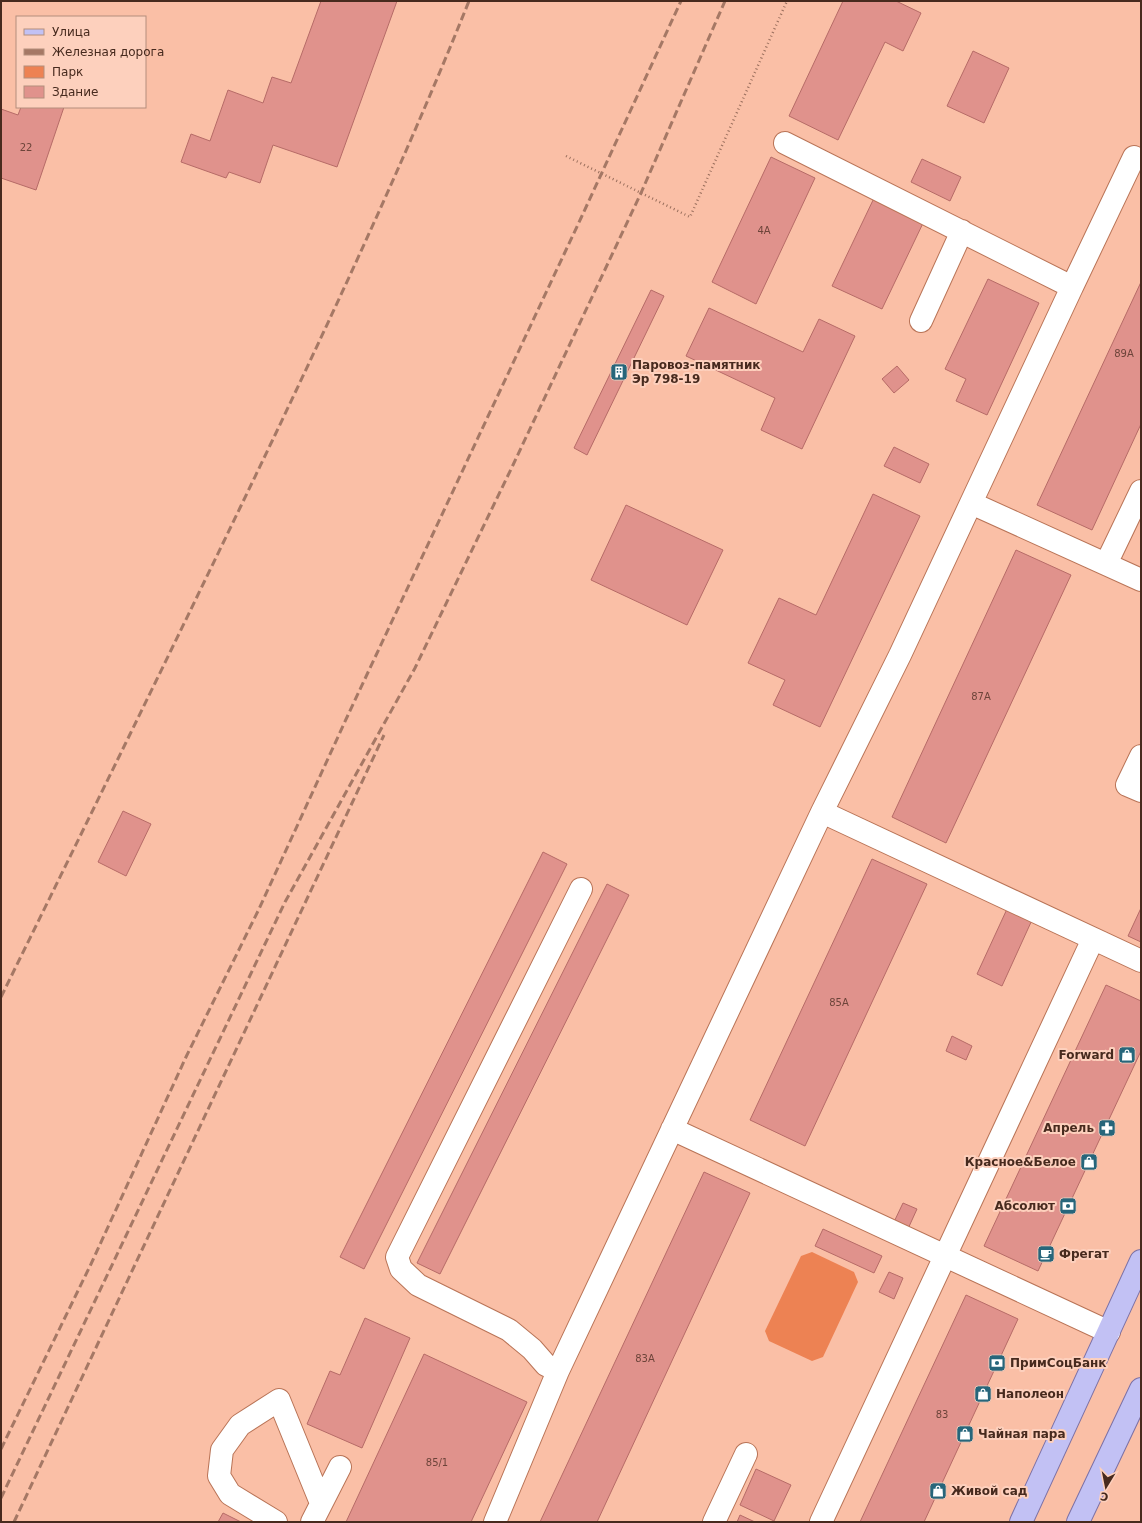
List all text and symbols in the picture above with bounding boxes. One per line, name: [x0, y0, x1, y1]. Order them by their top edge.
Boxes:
legend: [16, 16, 146, 108]
text: Улица: [52, 25, 90, 39]
text: Железная дорога: [52, 45, 164, 59]
text: Парк: [52, 65, 83, 79]
text: Здание: [52, 85, 98, 99]
house number: 22: [20, 142, 32, 153]
house number: 4А: [757, 225, 771, 236]
house number: 89А: [1114, 348, 1134, 359]
place label: Паровоз-памятник Эр 798-19: [632, 358, 760, 386]
building icon: Паровоз-памятник Эр 798-19: [609, 362, 629, 382]
house number: 87А: [971, 691, 991, 702]
house number: 85А: [829, 997, 849, 1008]
shop icon: Forward: [1117, 1045, 1137, 1065]
place label: Forward: [1058, 1048, 1114, 1062]
pharmacy icon: Апрель: [1097, 1118, 1117, 1138]
place label: Апрель: [1043, 1121, 1094, 1135]
shop icon: Красное&Белое: [1079, 1152, 1099, 1172]
place label: Красное&Белое: [965, 1155, 1076, 1169]
bank icon: Абсолют: [1058, 1196, 1078, 1216]
place label: Абсолют: [995, 1199, 1055, 1213]
cafe icon: Фрегат: [1036, 1244, 1056, 1264]
place label: Фрегат: [1059, 1247, 1109, 1261]
house number: 83А: [635, 1353, 655, 1364]
bank icon: ПримСоцБанк: [987, 1353, 1007, 1373]
place label: ПримСоцБанк: [1010, 1356, 1106, 1370]
shop icon: Наполеон: [973, 1384, 993, 1404]
place label: Наполеон: [996, 1387, 1064, 1401]
house number: 83: [936, 1409, 948, 1420]
shop icon: Чайная пара: [955, 1424, 975, 1444]
place label: Чайная пара: [978, 1427, 1066, 1441]
house number: 85/1: [426, 1457, 448, 1468]
north arrow: [1086, 1467, 1126, 1507]
shop icon: Живой сад: [928, 1481, 948, 1501]
place label: Живой сад: [951, 1484, 1028, 1498]
text: С: [1099, 1489, 1109, 1503]

